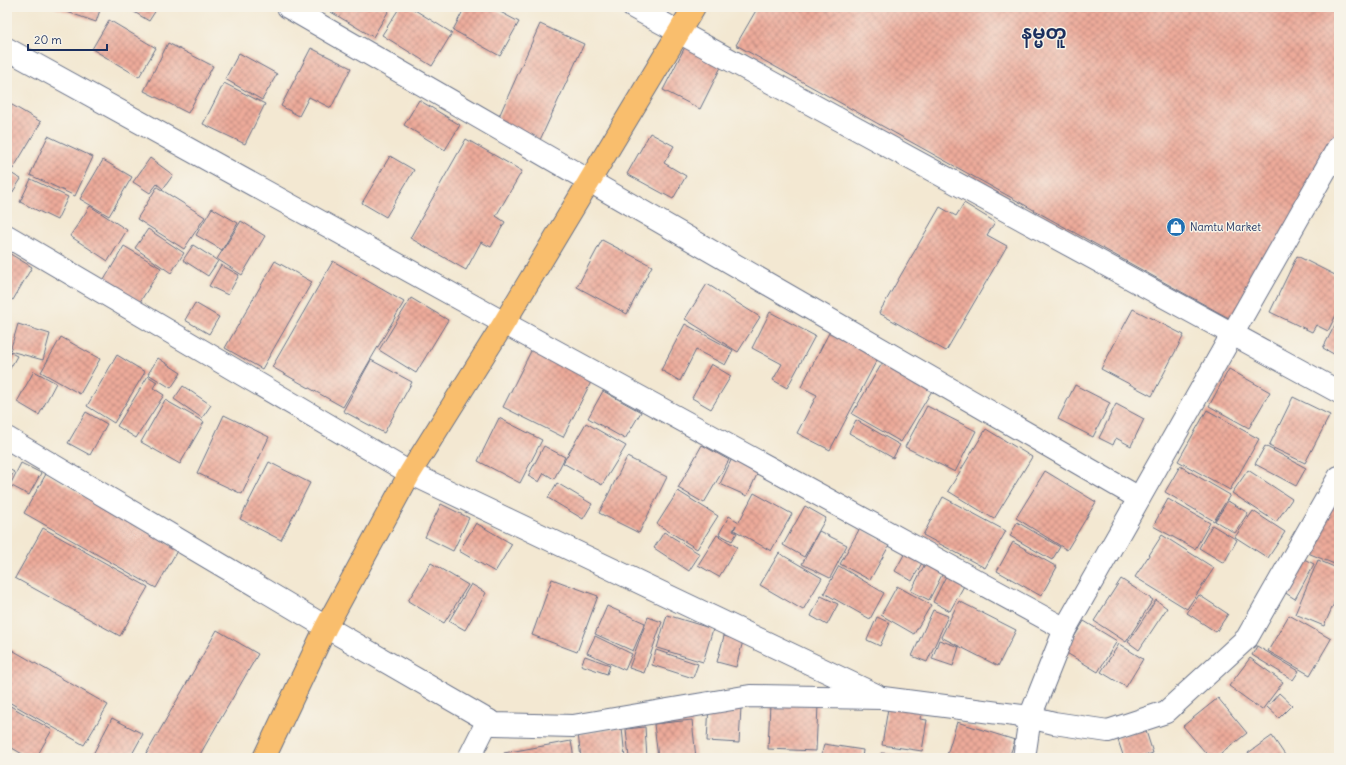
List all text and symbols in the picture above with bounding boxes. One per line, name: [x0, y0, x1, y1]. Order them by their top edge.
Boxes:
district label: နမ္မတူ: [1022, 20, 1066, 48]
scale bar: [28, 26, 107, 52]
text: 20 m: [34, 32, 62, 47]
shop icon: Namtu Market: [1165, 216, 1187, 238]
place label: Namtu Market: [1190, 220, 1261, 234]

